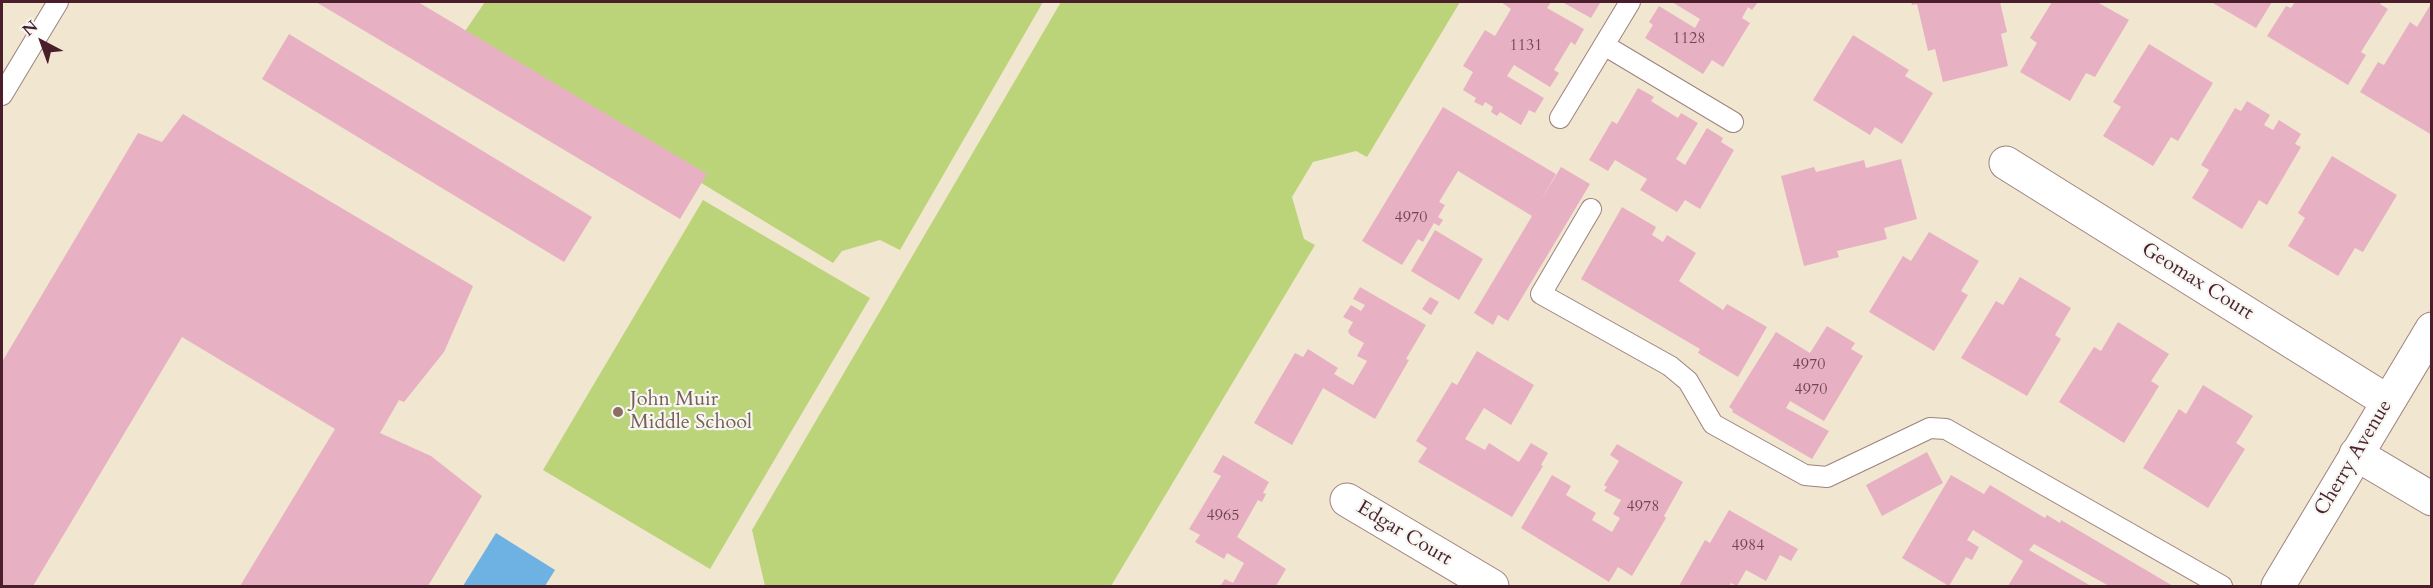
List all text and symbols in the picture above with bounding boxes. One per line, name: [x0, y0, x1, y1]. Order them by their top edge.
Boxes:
north arrow: [12, 12, 72, 72]
text: N: [18, 16, 43, 41]
house number: 1128: [1673, 29, 1705, 49]
house number: 1131: [1510, 36, 1542, 56]
house number: 4970: [1395, 208, 1427, 228]
street label: Geomax Court: [2137, 238, 2257, 326]
house number: 4970: [1793, 355, 1825, 375]
house number: 4970: [1795, 380, 1827, 400]
place label: John Muir Middle School: [630, 388, 752, 435]
street label: Cherry Avenue: [2310, 396, 2398, 520]
marker: John Muir Middle School: [611, 405, 625, 419]
street label: Edgar Court: [1352, 496, 1456, 572]
house number: 4978: [1627, 497, 1659, 517]
house number: 4965: [1207, 506, 1239, 526]
house number: 4984: [1732, 536, 1764, 556]

